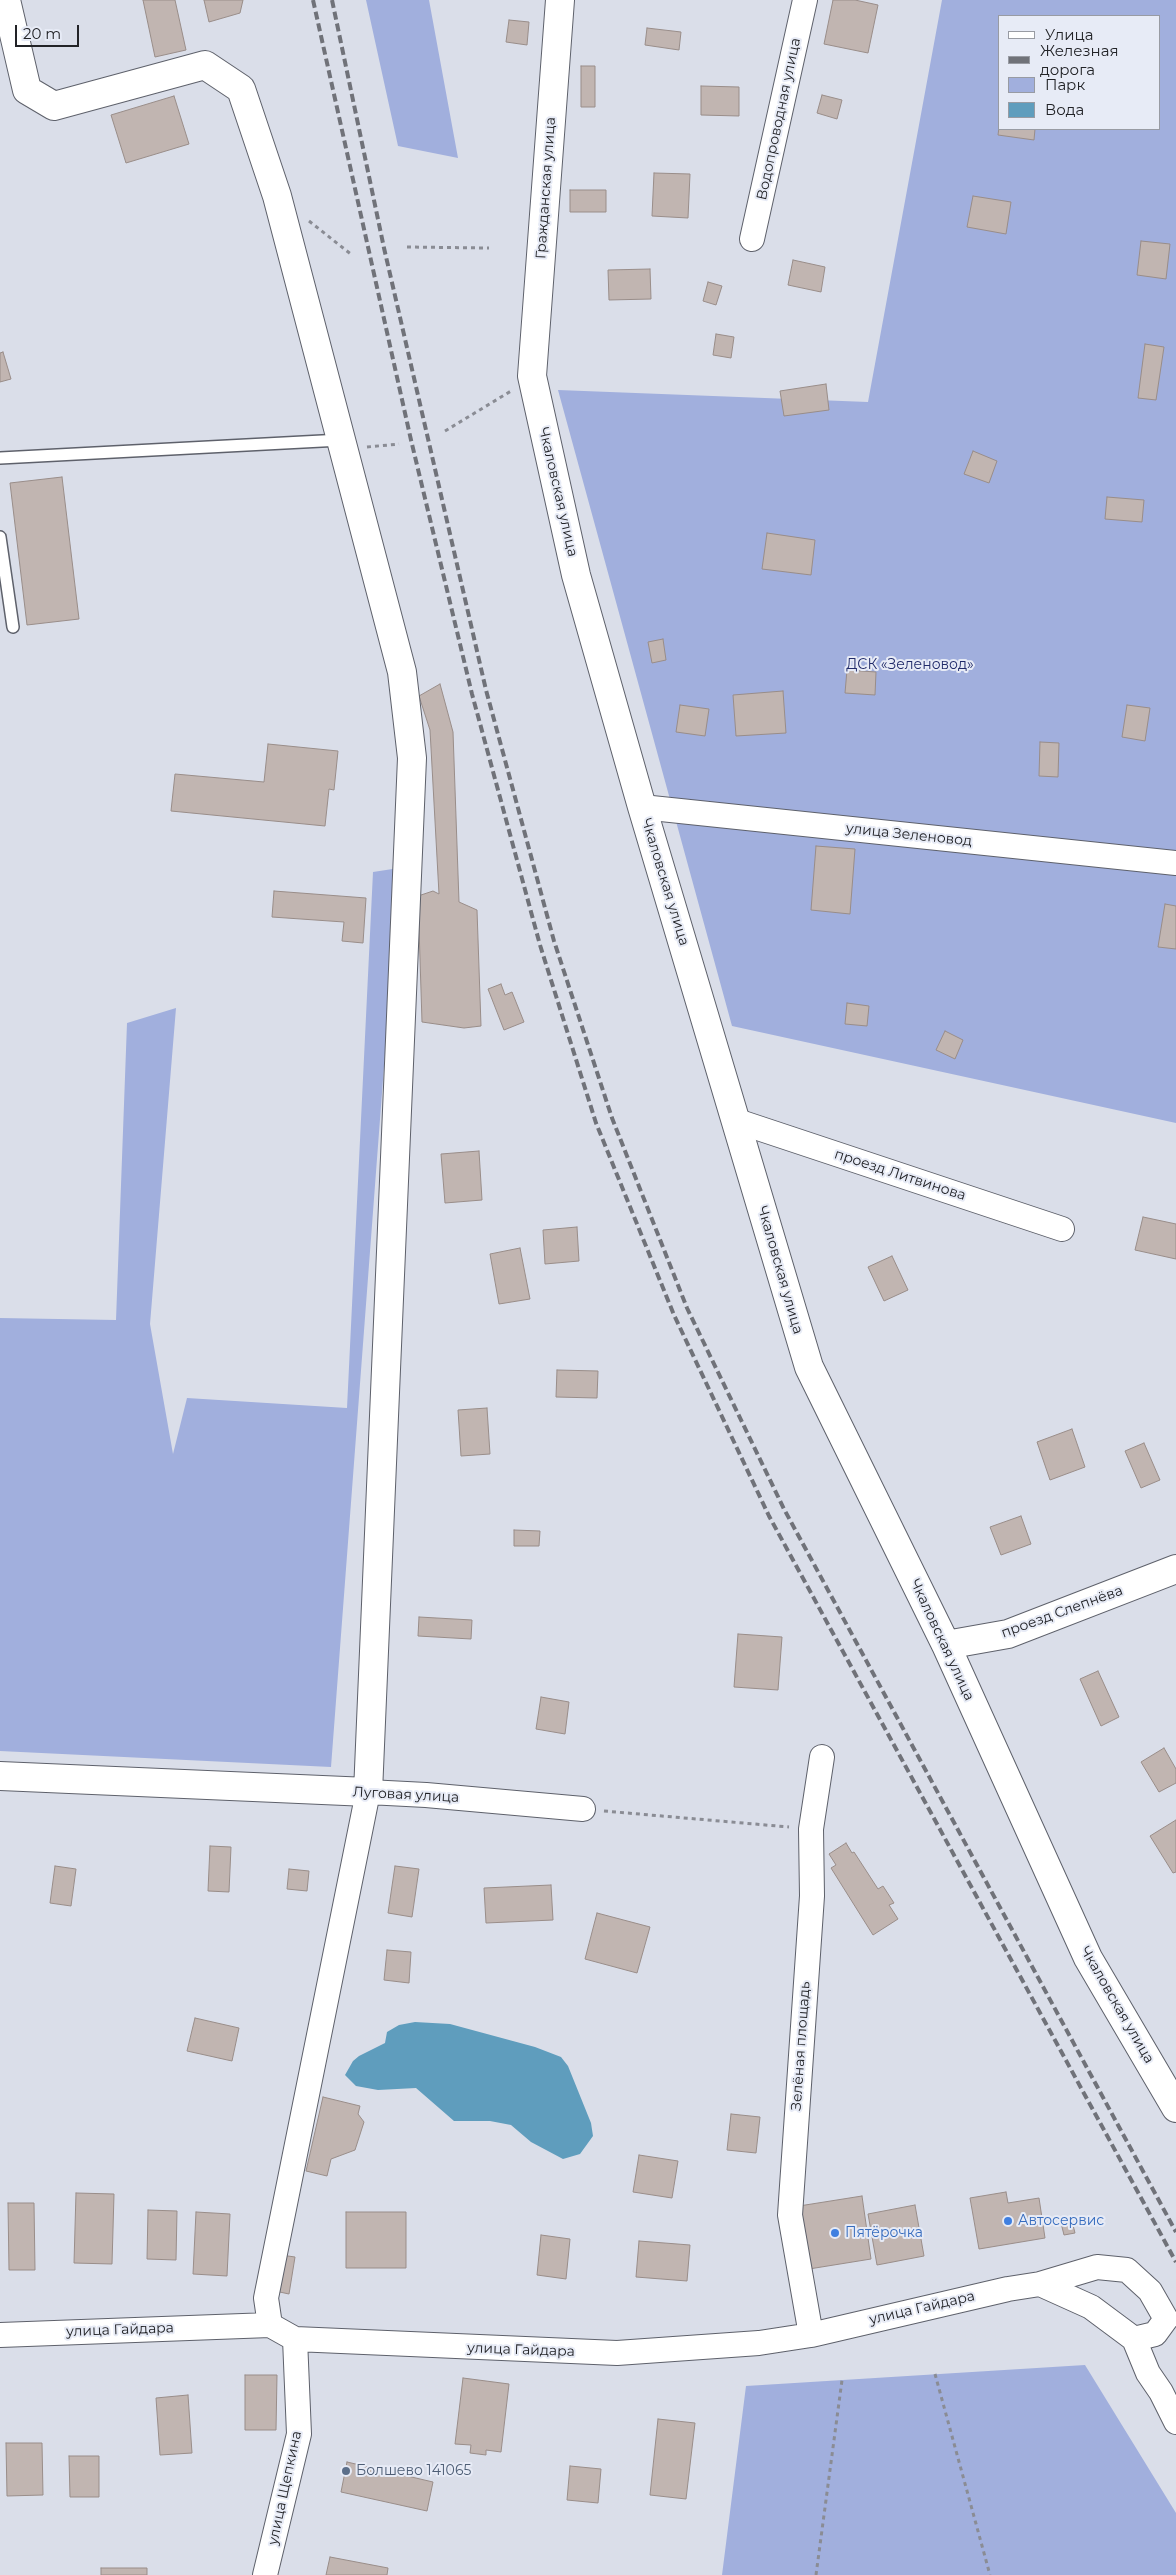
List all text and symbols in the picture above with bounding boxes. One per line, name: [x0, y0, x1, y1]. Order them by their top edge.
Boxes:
scale bar: [18, 15, 81, 47]
legend: [998, 15, 1161, 130]
text: 20 m: [23, 24, 61, 43]
text: Улица: [1045, 25, 1093, 44]
street label: Водопроводная улица: [754, 36, 804, 202]
text: Железная дорога: [1040, 41, 1119, 79]
text: Парк: [1045, 75, 1085, 94]
text: Вода: [1045, 100, 1084, 119]
street label: Гражданская улица: [533, 116, 559, 260]
street label: Чкаловская улица: [535, 426, 581, 558]
park label: ДСК «Зеленовод»: [846, 657, 974, 673]
street label: Чкаловская улица: [638, 816, 692, 948]
street label: улица Зеленовод: [845, 820, 973, 850]
street label: проезд Литвинова: [832, 1146, 968, 1204]
street label: Чкаловская улица: [754, 1204, 806, 1336]
street label: Чкаловская улица: [906, 1576, 978, 1704]
street label: проезд Слепнёва: [999, 1582, 1125, 1642]
street label: Луговая улица: [352, 1784, 460, 1806]
street label: Чкаловская улица: [1077, 1944, 1157, 2066]
street label: Зелёная площадь: [788, 1981, 814, 2111]
place label: Автосервис: [1018, 2213, 1104, 2229]
marker: Автосервис: [1002, 2215, 1014, 2227]
place label: Пятёрочка: [845, 2225, 923, 2241]
marker: Пятёрочка: [829, 2227, 841, 2239]
street label: улица Гайдара: [868, 2288, 976, 2328]
street label: улица Гайдара: [66, 2320, 174, 2340]
street label: улица Гайдара: [467, 2340, 575, 2360]
street label: улица Щепкина: [265, 2429, 305, 2547]
place label: Болшево 141065: [356, 2463, 471, 2479]
marker: Болшево 141065: [340, 2465, 352, 2477]

